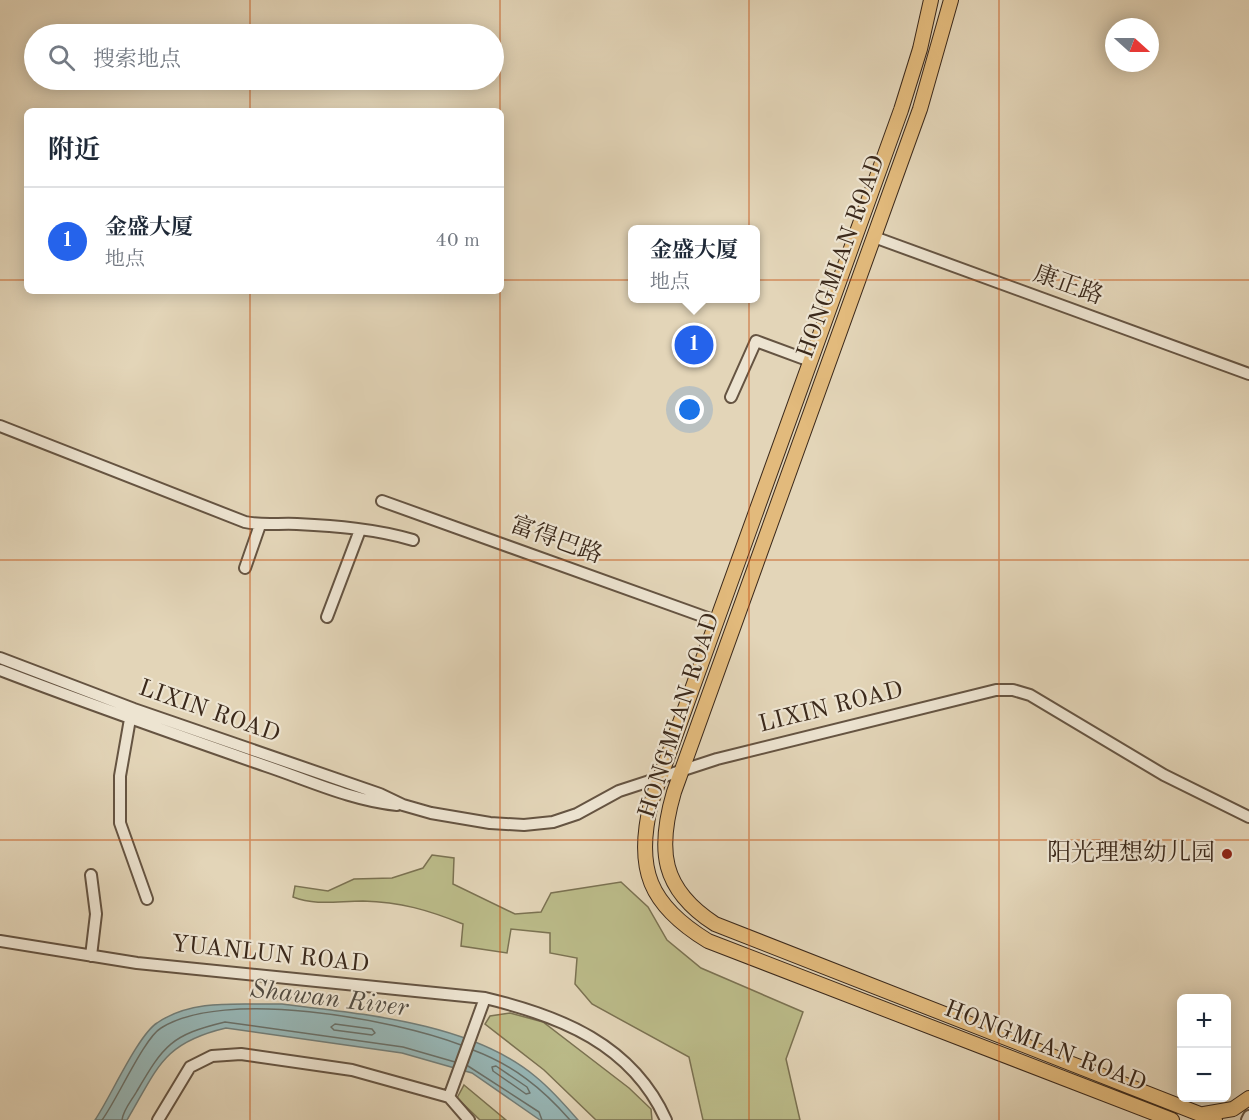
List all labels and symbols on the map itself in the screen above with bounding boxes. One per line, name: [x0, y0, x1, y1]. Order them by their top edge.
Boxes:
north arrow: [1105, 18, 1159, 72]
street label: HONGMIAN ROAD: [794, 152, 890, 362]
street label: 康正路: [1030, 260, 1107, 310]
pin: 1: [674, 322, 714, 368]
your location: [675, 395, 704, 424]
street label: 富得巴路: [507, 510, 606, 569]
street label: HONGMIAN ROAD: [635, 610, 725, 822]
street label: LIXIN ROAD: [135, 677, 283, 747]
street label: LIXIN ROAD: [756, 678, 906, 738]
place label: 阳光理想幼儿园: [1047, 839, 1215, 866]
marker: 阳光理想幼儿园: [1220, 847, 1234, 861]
street label: YUANLUN ROAD: [170, 933, 370, 977]
water label: Shawan River: [248, 976, 411, 1022]
street label: HONGMIAN ROAD: [941, 997, 1149, 1097]

